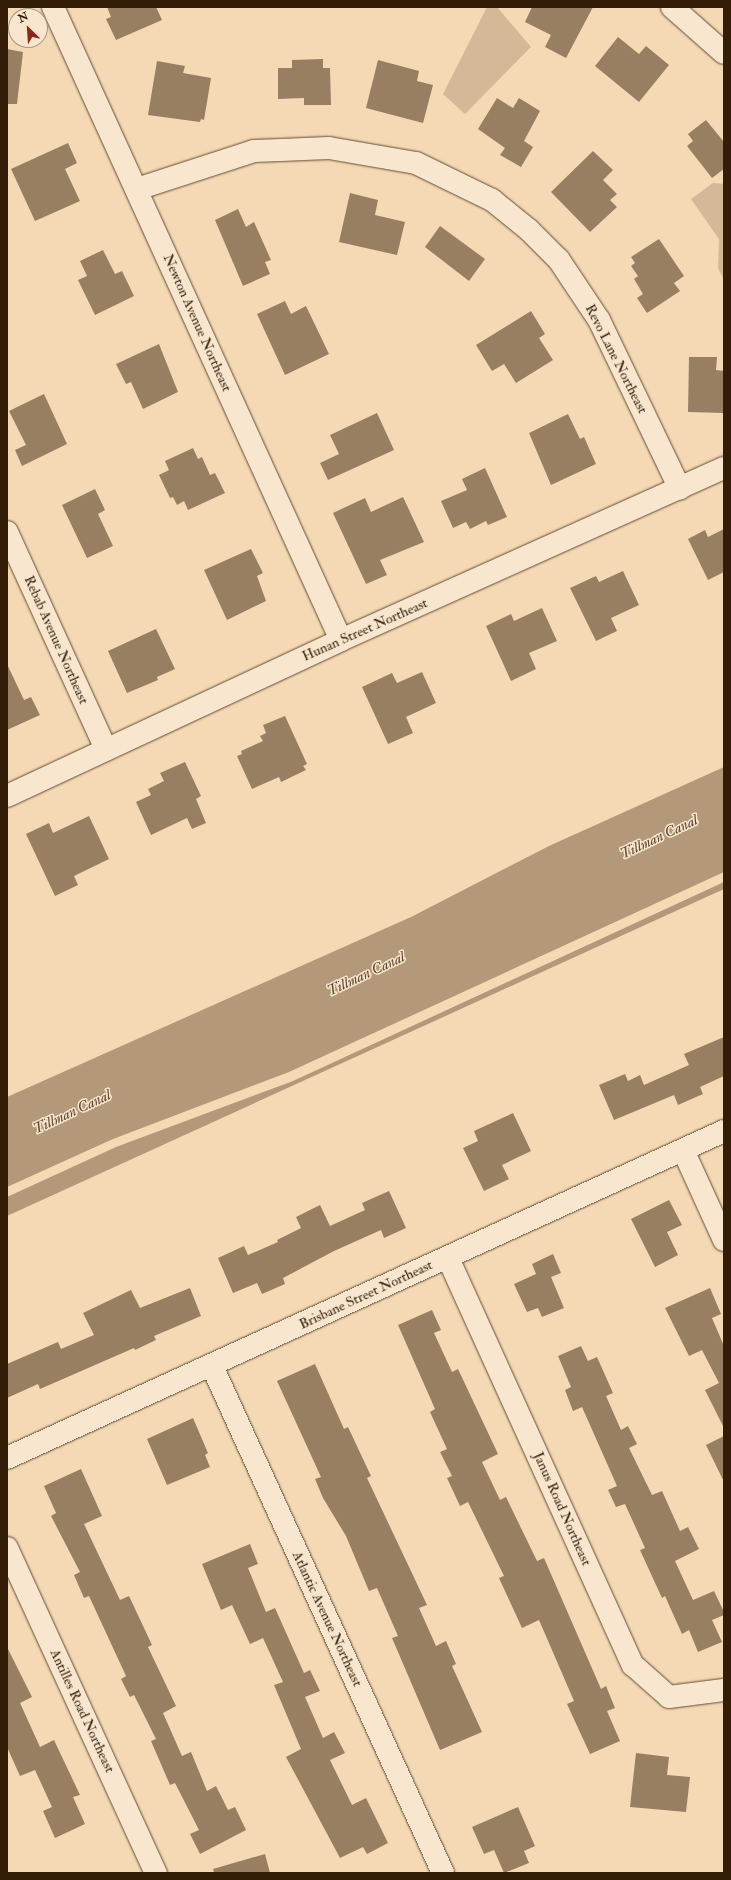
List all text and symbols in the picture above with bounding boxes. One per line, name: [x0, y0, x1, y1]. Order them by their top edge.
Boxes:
north arrow: [8, 8, 48, 48]
text: N: [16, 10, 30, 26]
street label: Newton Avenue Northeast: [159, 252, 235, 394]
street label: Revo Lane Northeast: [581, 302, 651, 416]
street label: Rebab Avenue Northeast: [20, 573, 92, 707]
street label: Hunan Street Northeast: [300, 595, 430, 665]
water label: Tillman Canal: [617, 811, 701, 863]
water label: Tillman Canal: [324, 948, 408, 1000]
water label: Tillman Canal: [30, 1086, 114, 1138]
street label: Brisbane Street Northeast: [297, 1257, 435, 1333]
street label: Janus Road Northeast: [529, 1450, 595, 1568]
street label: Atlantic Avenue Northeast: [288, 1549, 366, 1689]
street label: Antilles Road Northeast: [46, 1647, 118, 1775]

